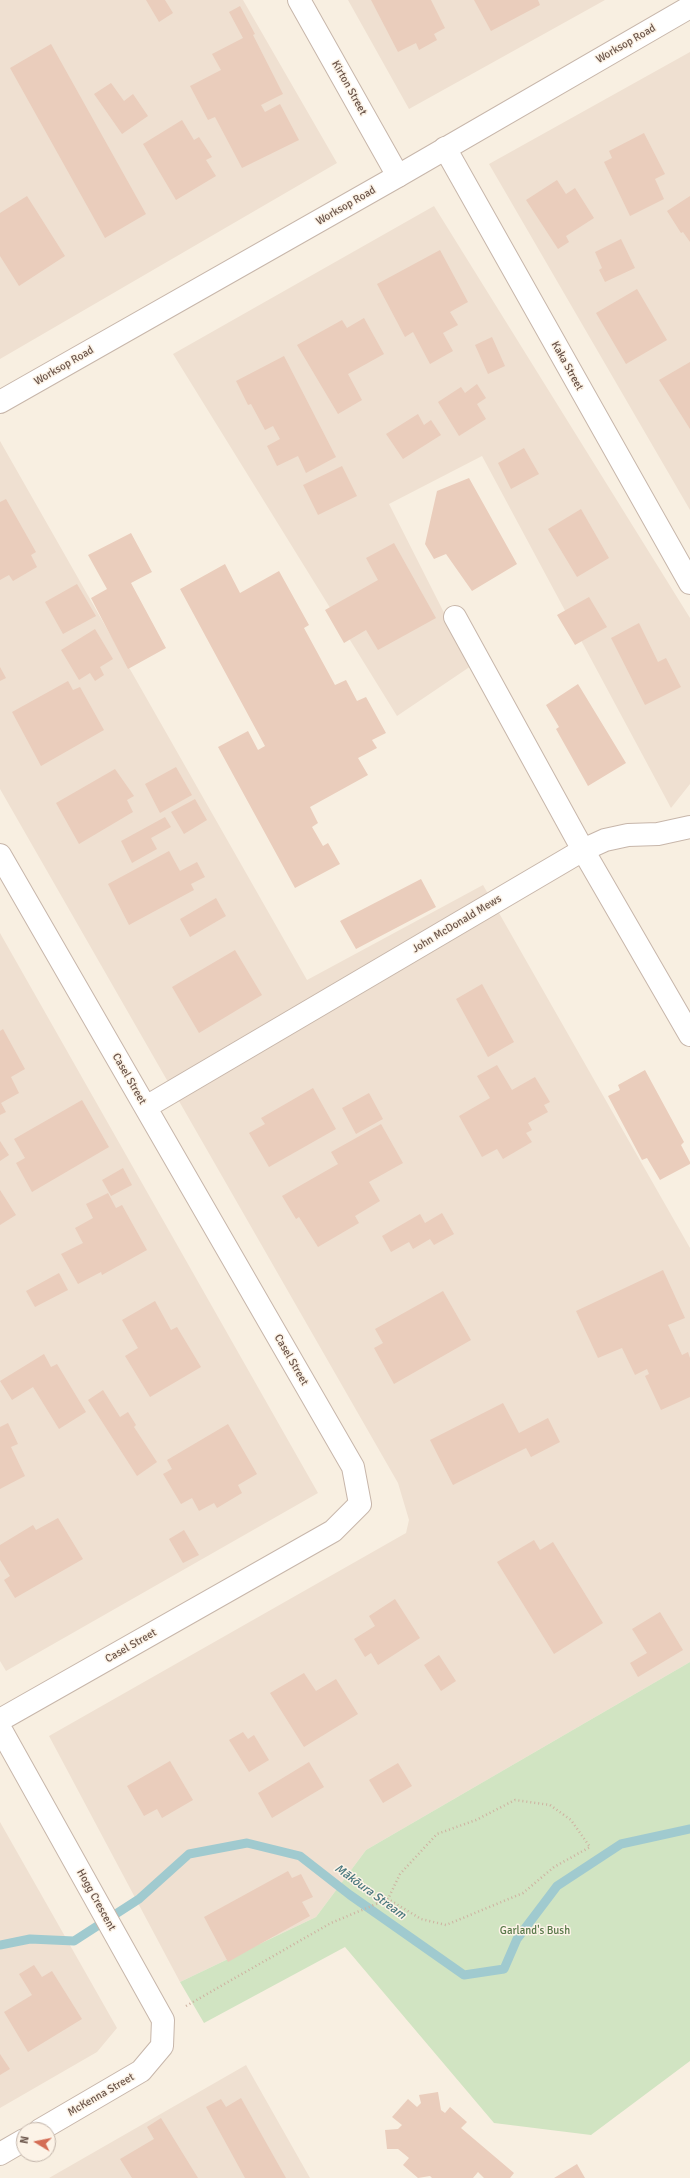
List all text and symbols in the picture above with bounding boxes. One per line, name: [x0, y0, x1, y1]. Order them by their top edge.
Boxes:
street label: Worksop Road: [594, 22, 658, 66]
street label: Kirton Street: [329, 58, 369, 118]
street label: Worksop Road: [314, 184, 378, 228]
street label: Kaka Street: [548, 339, 586, 393]
street label: Worksop Road: [32, 344, 96, 388]
street label: John McDonald Mews: [410, 892, 504, 956]
street label: Casel Street: [109, 1051, 149, 1107]
street label: Casel Street: [271, 1332, 311, 1388]
street label: Casel Street: [103, 1626, 159, 1666]
water label: Mākōura Stream: [332, 1861, 408, 1923]
street label: Hogg Crescent: [74, 1867, 118, 1933]
park label: Garland's Bush: [500, 1924, 570, 1938]
street label: McKenna Street: [65, 2071, 137, 2119]
north arrow: [16, 2122, 56, 2162]
text: N: [18, 2135, 32, 2145]

